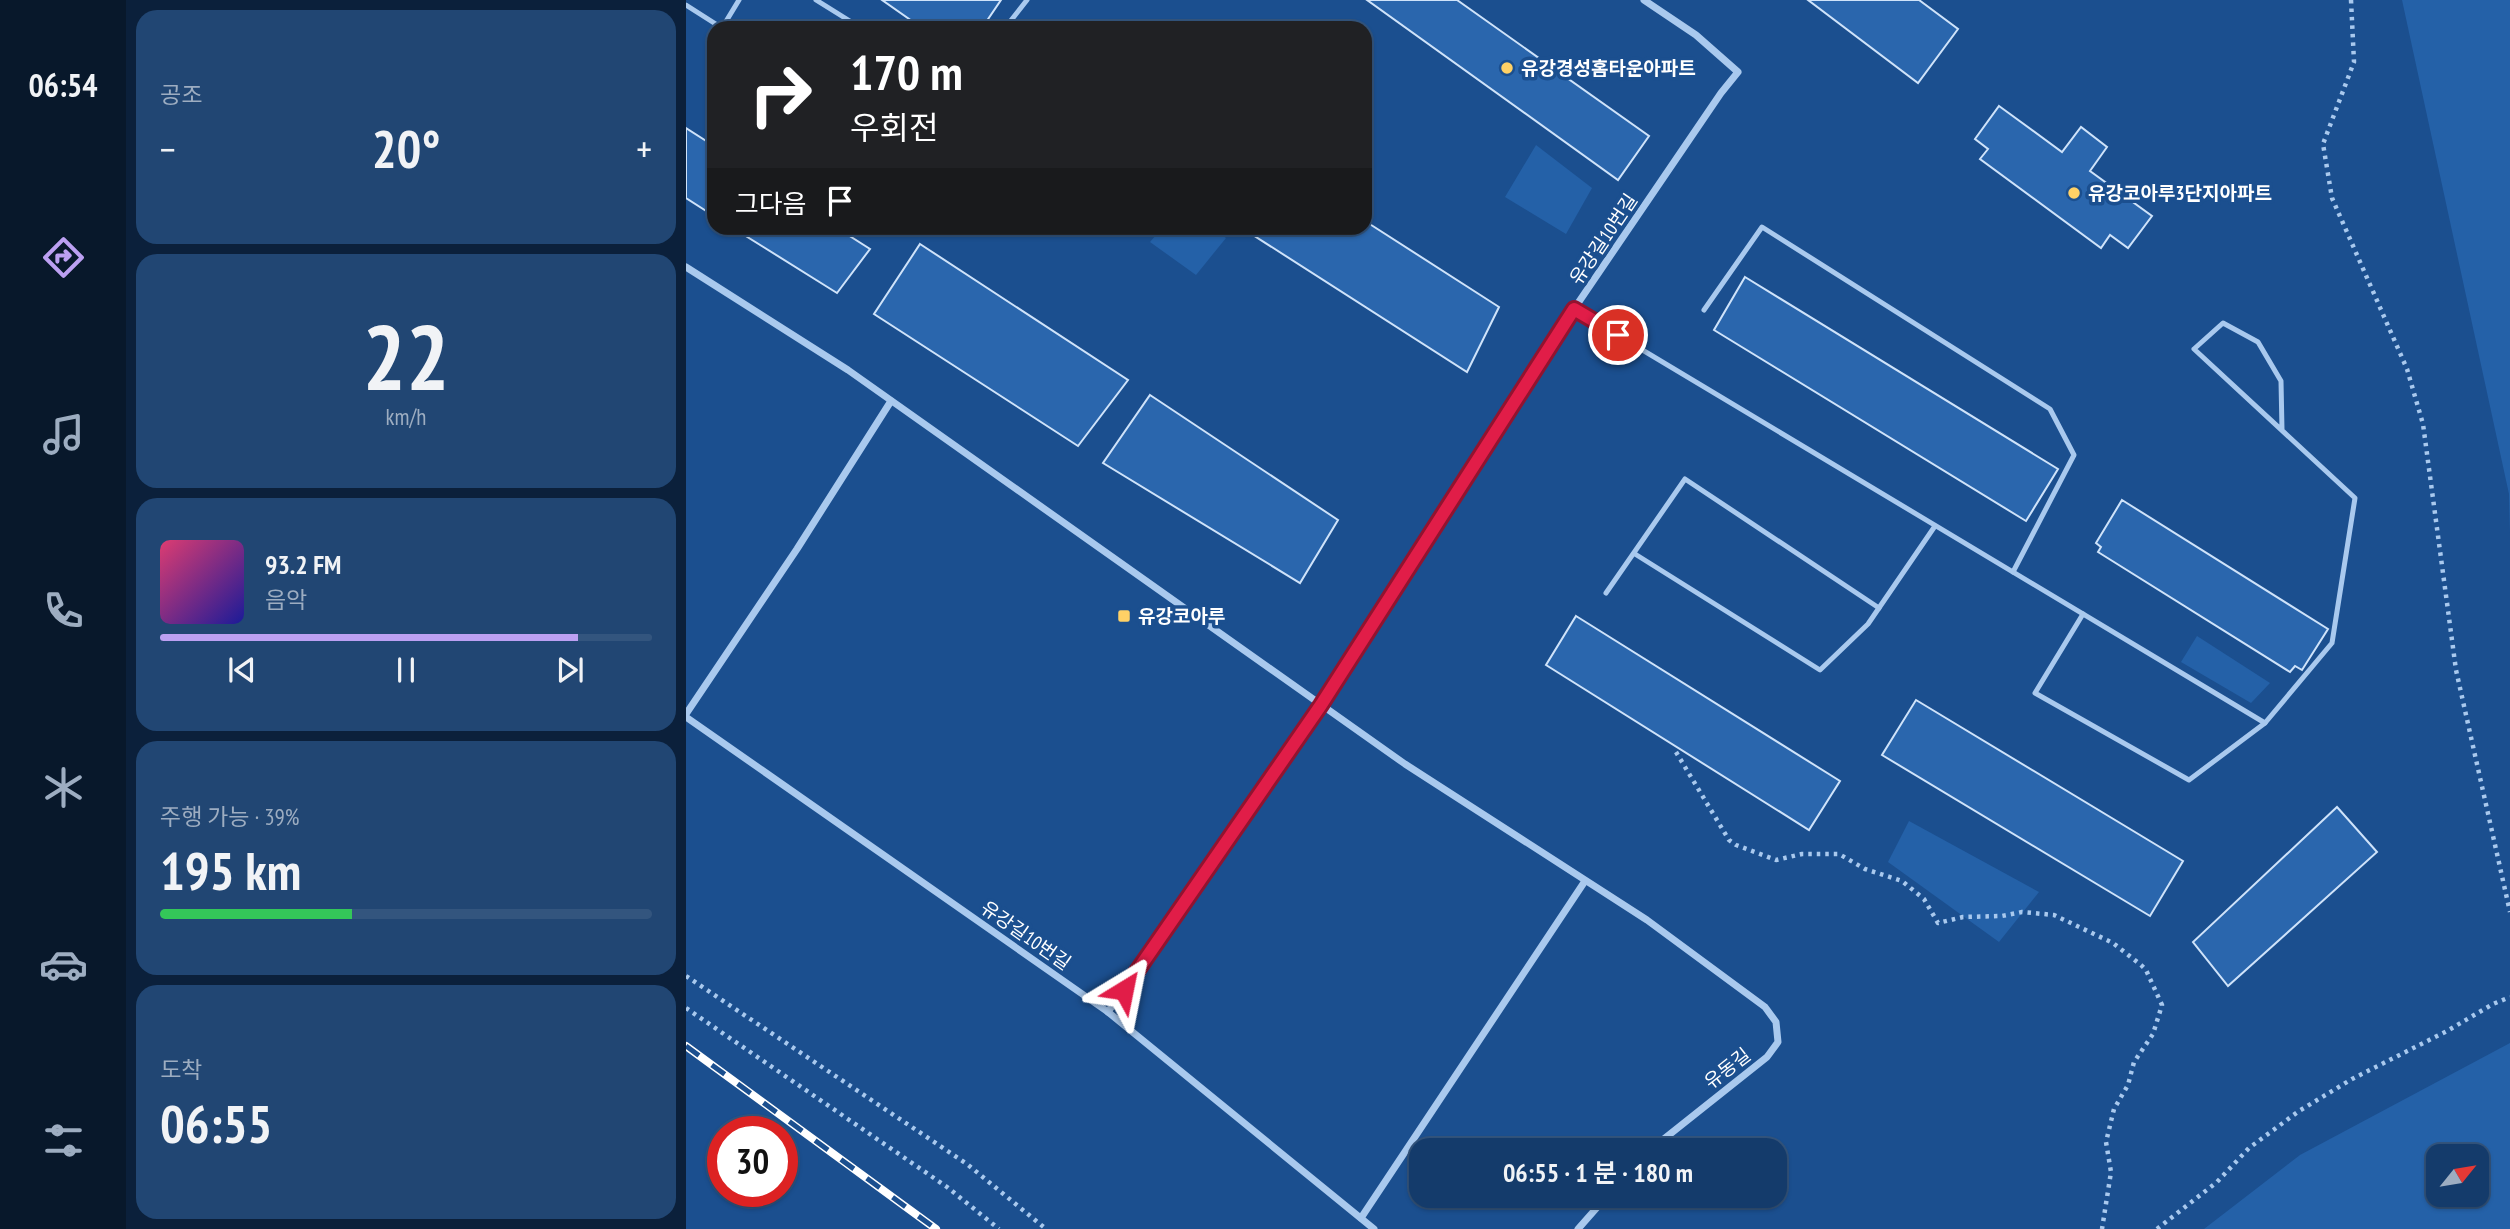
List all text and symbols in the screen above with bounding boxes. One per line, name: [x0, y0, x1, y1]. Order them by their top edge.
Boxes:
text: 170 m: [850, 40, 963, 104]
icon: right: [735, 49, 826, 140]
place label: 유강경성홈타운아파트: [1521, 56, 1696, 80]
marker: 유강경성홈타운아파트: [1499, 60, 1515, 76]
text: 06:54: [28, 64, 98, 106]
text: 공조: [160, 80, 202, 109]
text: 우회전: [850, 106, 938, 148]
text: 20°: [372, 115, 440, 182]
text: −: [160, 124, 176, 173]
text: +: [636, 124, 652, 173]
place label: 유강코아루3단지아파트: [2088, 181, 2272, 205]
icon: arrive: [821, 182, 859, 220]
marker: 유강코아루3단지아파트: [2066, 185, 2082, 201]
text: 그다음: [735, 187, 807, 220]
street label: 유강길10번길: [1564, 189, 1642, 289]
icon: directions: [39, 233, 88, 282]
text: 22: [363, 297, 450, 415]
pin: [1588, 305, 1648, 365]
icon: arrive: [1599, 316, 1637, 354]
text: km/h: [386, 402, 426, 431]
icon: music: [39, 410, 88, 459]
text: 93.2 FM: [265, 548, 341, 581]
text: 음악: [265, 585, 307, 614]
icon: phone: [39, 586, 88, 635]
place label: 유강코아루: [1138, 604, 1225, 628]
marker: 유강코아루: [1116, 608, 1132, 624]
icon: previous: [223, 651, 261, 689]
icon: pause: [387, 651, 425, 689]
icon: next: [551, 651, 589, 689]
icon: climate: [39, 763, 88, 812]
text: 주행 가능 · 39%: [160, 802, 300, 831]
text: 195 km: [160, 837, 301, 904]
street label: 유강길10번길: [976, 895, 1076, 975]
icon: car: [39, 940, 88, 989]
position arrow: [1087, 953, 1161, 1027]
street label: 유동길: [1699, 1042, 1755, 1094]
text: 도착: [160, 1055, 202, 1084]
text: 06:55: [160, 1090, 272, 1157]
icon: filters: [39, 1116, 88, 1165]
speed limit sign: 30: [707, 1116, 798, 1207]
north arrow: [2426, 1144, 2488, 1208]
map controls: [2426, 1144, 2489, 1207]
text: 06:55 · 1 분 · 180 m: [1503, 1156, 1693, 1189]

